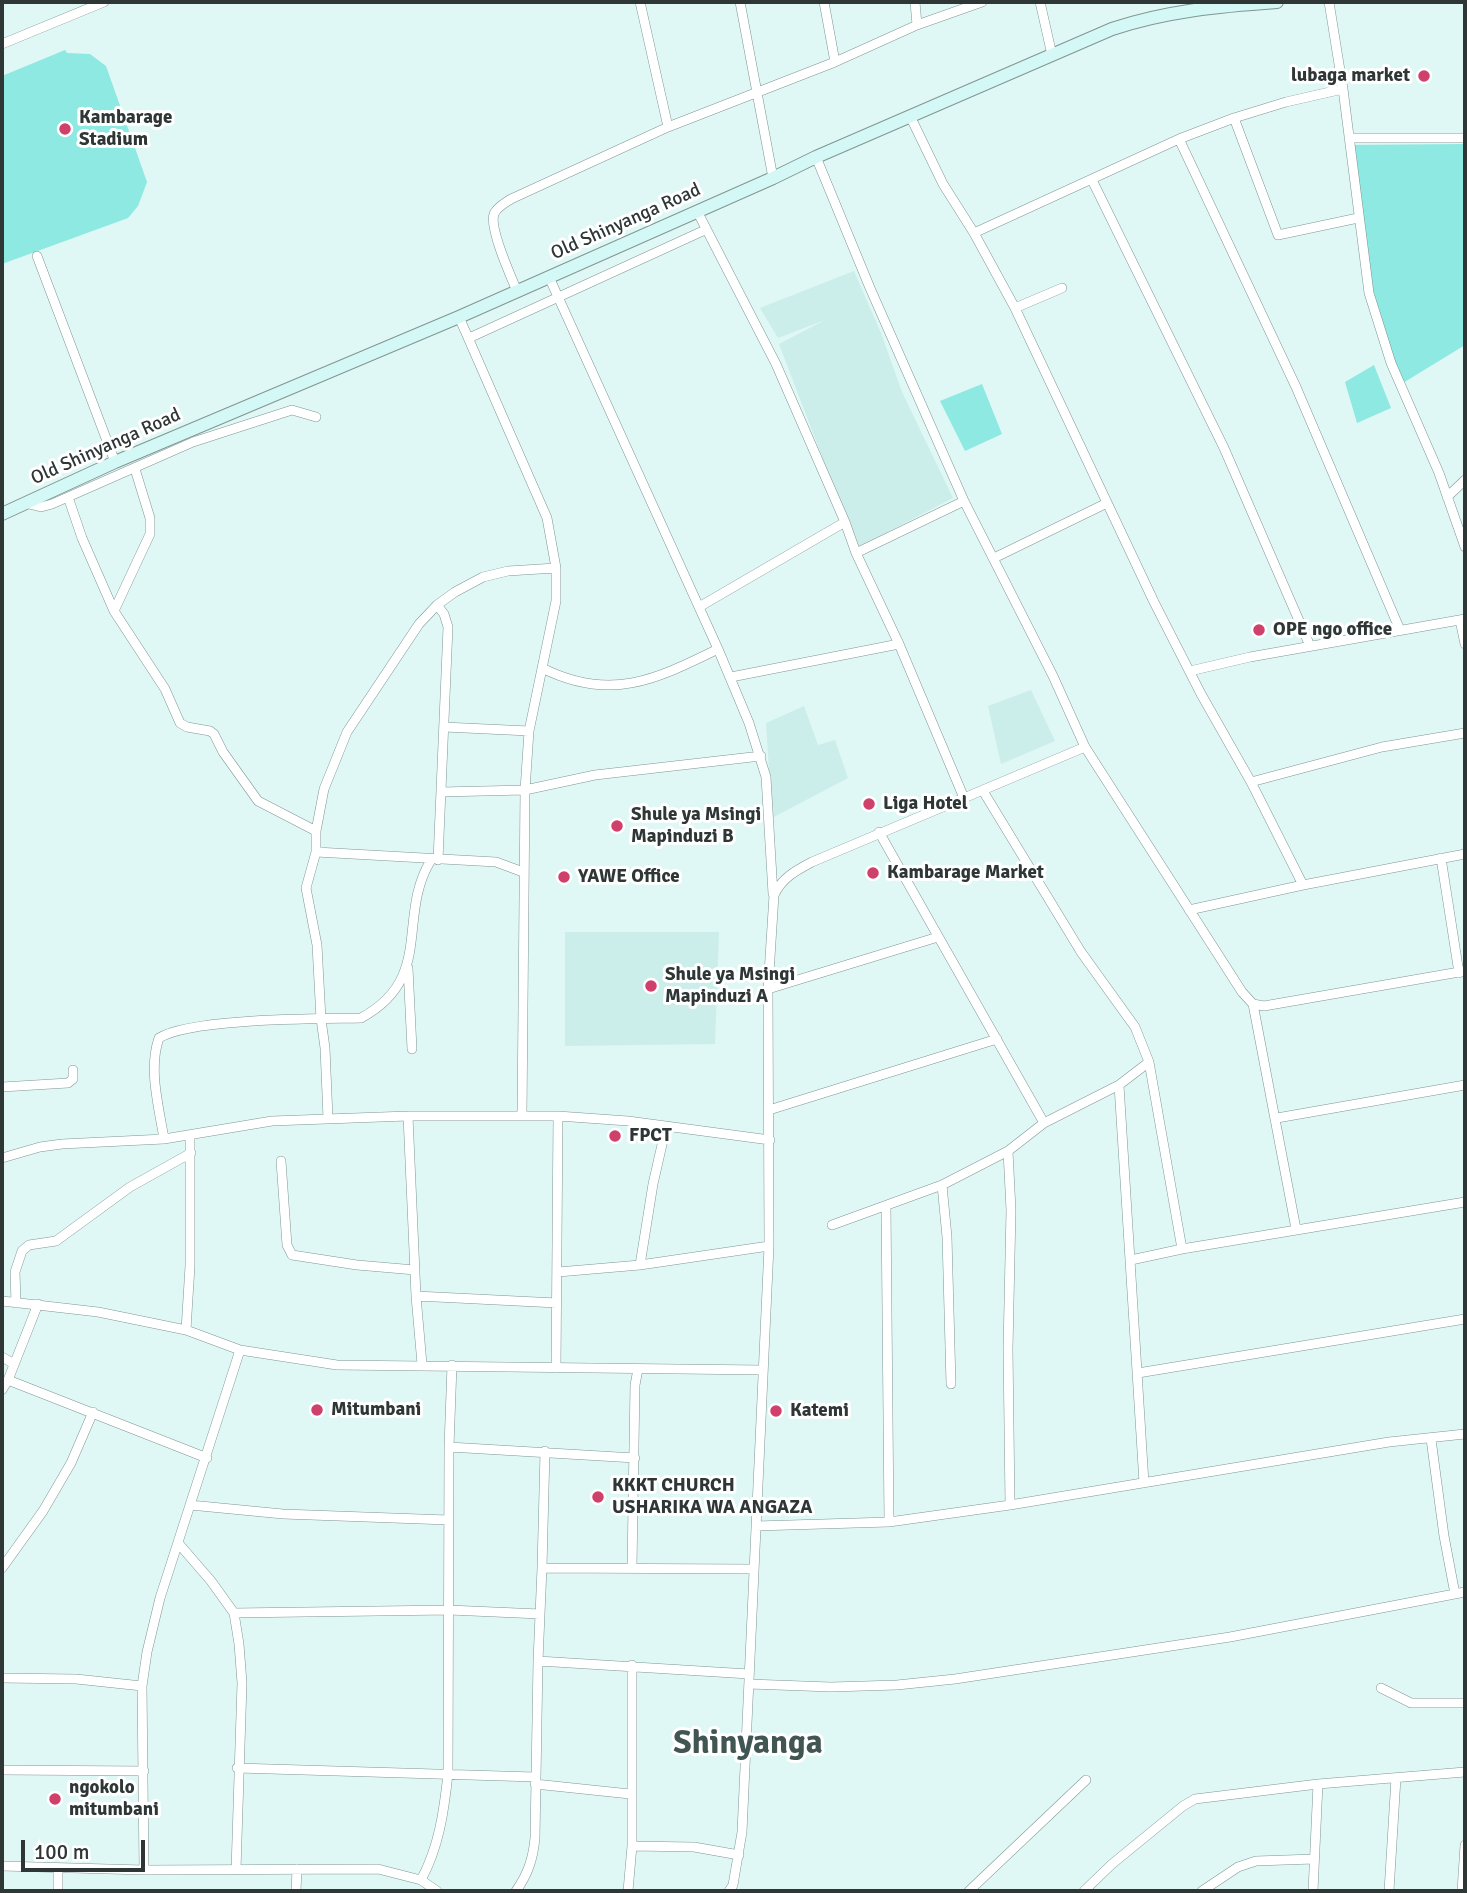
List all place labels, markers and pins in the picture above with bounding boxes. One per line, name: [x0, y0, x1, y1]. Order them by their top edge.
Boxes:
place label: lubaga market: [1291, 65, 1410, 87]
marker: lubaga market: [1416, 68, 1432, 84]
place label: Kambarage Stadium: [79, 107, 172, 151]
marker: Kambarage Stadium: [57, 121, 73, 137]
place label: OPE ngo office: [1273, 619, 1392, 641]
marker: OPE ngo office: [1251, 622, 1267, 638]
place label: Liga Hotel: [883, 793, 968, 815]
marker: Liga Hotel: [861, 796, 877, 812]
place label: Shule ya Msingi Mapinduzi B: [631, 804, 761, 848]
marker: Shule ya Msingi Mapinduzi B: [609, 818, 625, 834]
place label: Kambarage Market: [887, 862, 1044, 884]
marker: Kambarage Market: [865, 865, 881, 881]
place label: YAWE Office: [578, 866, 680, 888]
marker: YAWE Office: [556, 869, 572, 885]
place label: Shule ya Msingi Mapinduzi A: [665, 964, 795, 1008]
marker: Shule ya Msingi Mapinduzi A: [643, 978, 659, 994]
place label: FPCT: [629, 1125, 672, 1147]
marker: FPCT: [607, 1128, 623, 1144]
place label: Mitumbani: [331, 1399, 421, 1421]
place label: Katemi: [790, 1400, 849, 1422]
marker: Mitumbani: [309, 1402, 325, 1418]
marker: Katemi: [768, 1403, 784, 1419]
place label: KKKT CHURCH USHARIKA WA ANGAZA: [612, 1475, 812, 1519]
marker: KKKT CHURCH USHARIKA WA ANGAZA: [590, 1489, 606, 1505]
place label: ngokolo mitumbani: [69, 1777, 159, 1821]
marker: ngokolo mitumbani: [47, 1791, 63, 1807]

